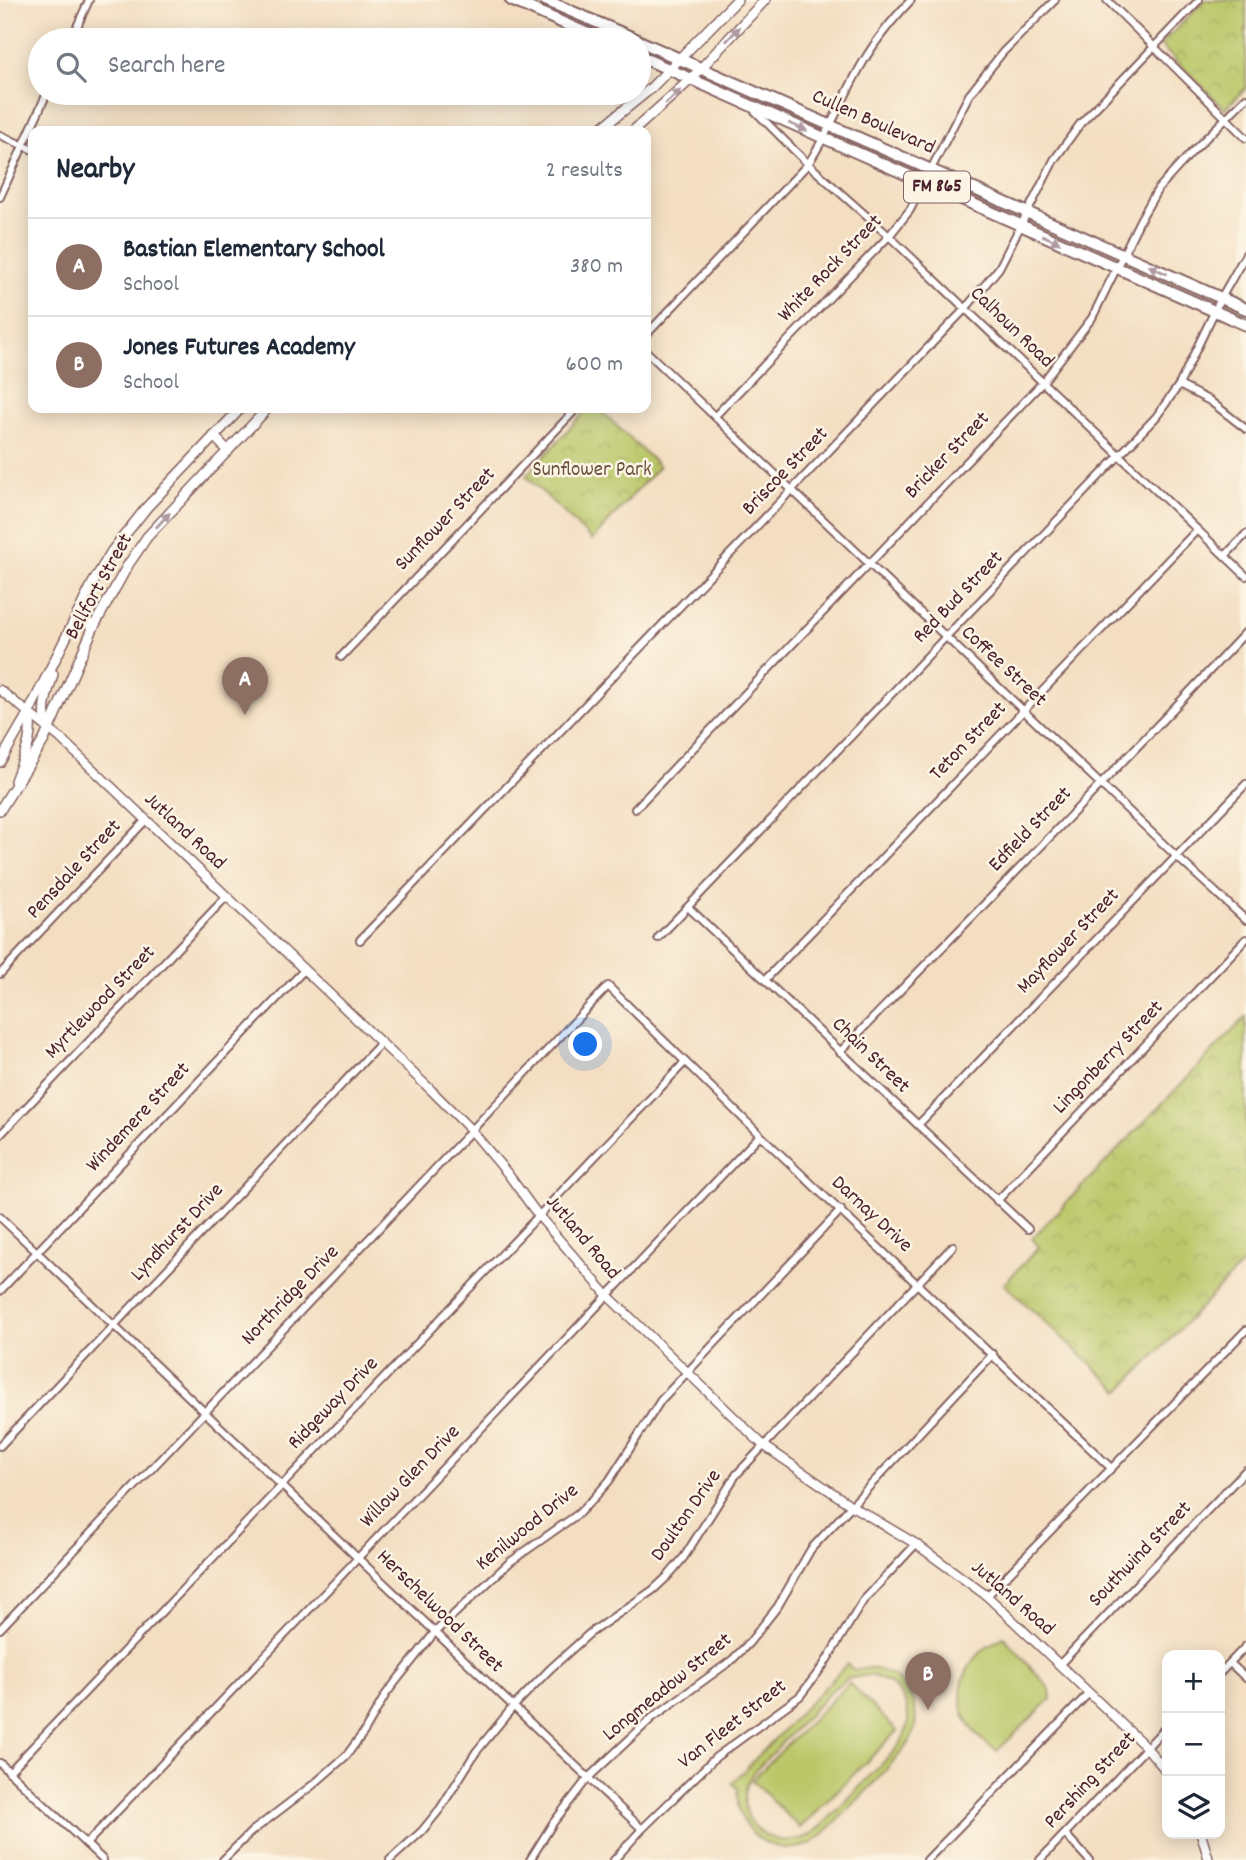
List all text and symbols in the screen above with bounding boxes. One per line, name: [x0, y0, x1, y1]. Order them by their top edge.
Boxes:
one-way arrow: [725, 26, 741, 43]
search box: [28, 28, 651, 105]
icon: search: [52, 48, 90, 86]
text: Search here: [108, 48, 226, 85]
street label: Cullen Boulevard: [807, 82, 939, 164]
one-way arrow: [664, 89, 681, 105]
one-way arrow: [788, 121, 808, 133]
text: Nearby: [56, 150, 134, 193]
text: 2 results: [546, 155, 623, 188]
road number: FM 865: [904, 172, 970, 202]
street label: White Rock Street: [772, 208, 891, 330]
text: Bastian Elementary School: [123, 232, 385, 269]
one-way arrow: [1041, 233, 1061, 245]
text: A: [73, 251, 85, 284]
text: 380 m: [570, 251, 623, 284]
one-way arrow: [1147, 265, 1168, 276]
text: School: [123, 269, 179, 302]
street label: Calhoun Road: [962, 280, 1060, 376]
text: Jones Futures Academy: [123, 330, 355, 367]
text: B: [74, 349, 84, 382]
text: 600 m: [566, 349, 623, 382]
text: School: [123, 367, 179, 400]
street label: Bricker Street: [898, 405, 998, 507]
street label: Briscoe Street: [736, 421, 836, 523]
park label: Sunflower Park: [533, 456, 652, 486]
street label: Sunflower Street: [389, 461, 504, 579]
one-way arrow: [155, 512, 171, 529]
street label: Bellfort Street: [58, 528, 142, 646]
street label: Red Bud Street: [907, 545, 1011, 651]
street label: Coffee Street: [953, 619, 1053, 715]
pin: A: [222, 657, 268, 715]
street label: Teton Street: [923, 695, 1015, 788]
street label: Edfield Street: [982, 780, 1080, 880]
street label: Jutland Road: [136, 786, 232, 878]
street label: Pensdale Street: [21, 813, 129, 927]
street label: Mayflower Street: [1011, 882, 1128, 1002]
street label: Myrtlewood Street: [39, 939, 164, 1067]
street label: Lingonberry Street: [1047, 994, 1172, 1122]
street label: Chain Street: [824, 1011, 916, 1101]
your location: [568, 1027, 602, 1061]
street label: Windemere Street: [80, 1056, 198, 1180]
street label: Darnay Drive: [824, 1169, 918, 1261]
street label: Lyndhurst Drive: [124, 1177, 232, 1289]
street label: Jutland Road: [537, 1189, 627, 1287]
street label: Northridge Drive: [235, 1239, 347, 1353]
street label: Ridgeway Drive: [282, 1351, 386, 1457]
street label: Willow Glen Drive: [354, 1419, 468, 1535]
street label: Doulton Drive: [644, 1464, 730, 1568]
street label: Kenilwood Drive: [470, 1477, 586, 1579]
street label: Southwind Street: [1082, 1495, 1200, 1615]
street label: Herschelwood Street: [369, 1543, 510, 1681]
street label: Jutland Road: [963, 1554, 1061, 1644]
street label: Longmeadow Street: [597, 1626, 739, 1750]
map controls: [1162, 1650, 1225, 1839]
button: +: [1162, 1650, 1225, 1713]
pin: B: [905, 1652, 951, 1710]
street label: Van Fleet Street: [672, 1673, 794, 1777]
button: −: [1162, 1713, 1225, 1776]
street label: Pershing Street: [1038, 1725, 1144, 1836]
button: layers: [1162, 1776, 1225, 1839]

